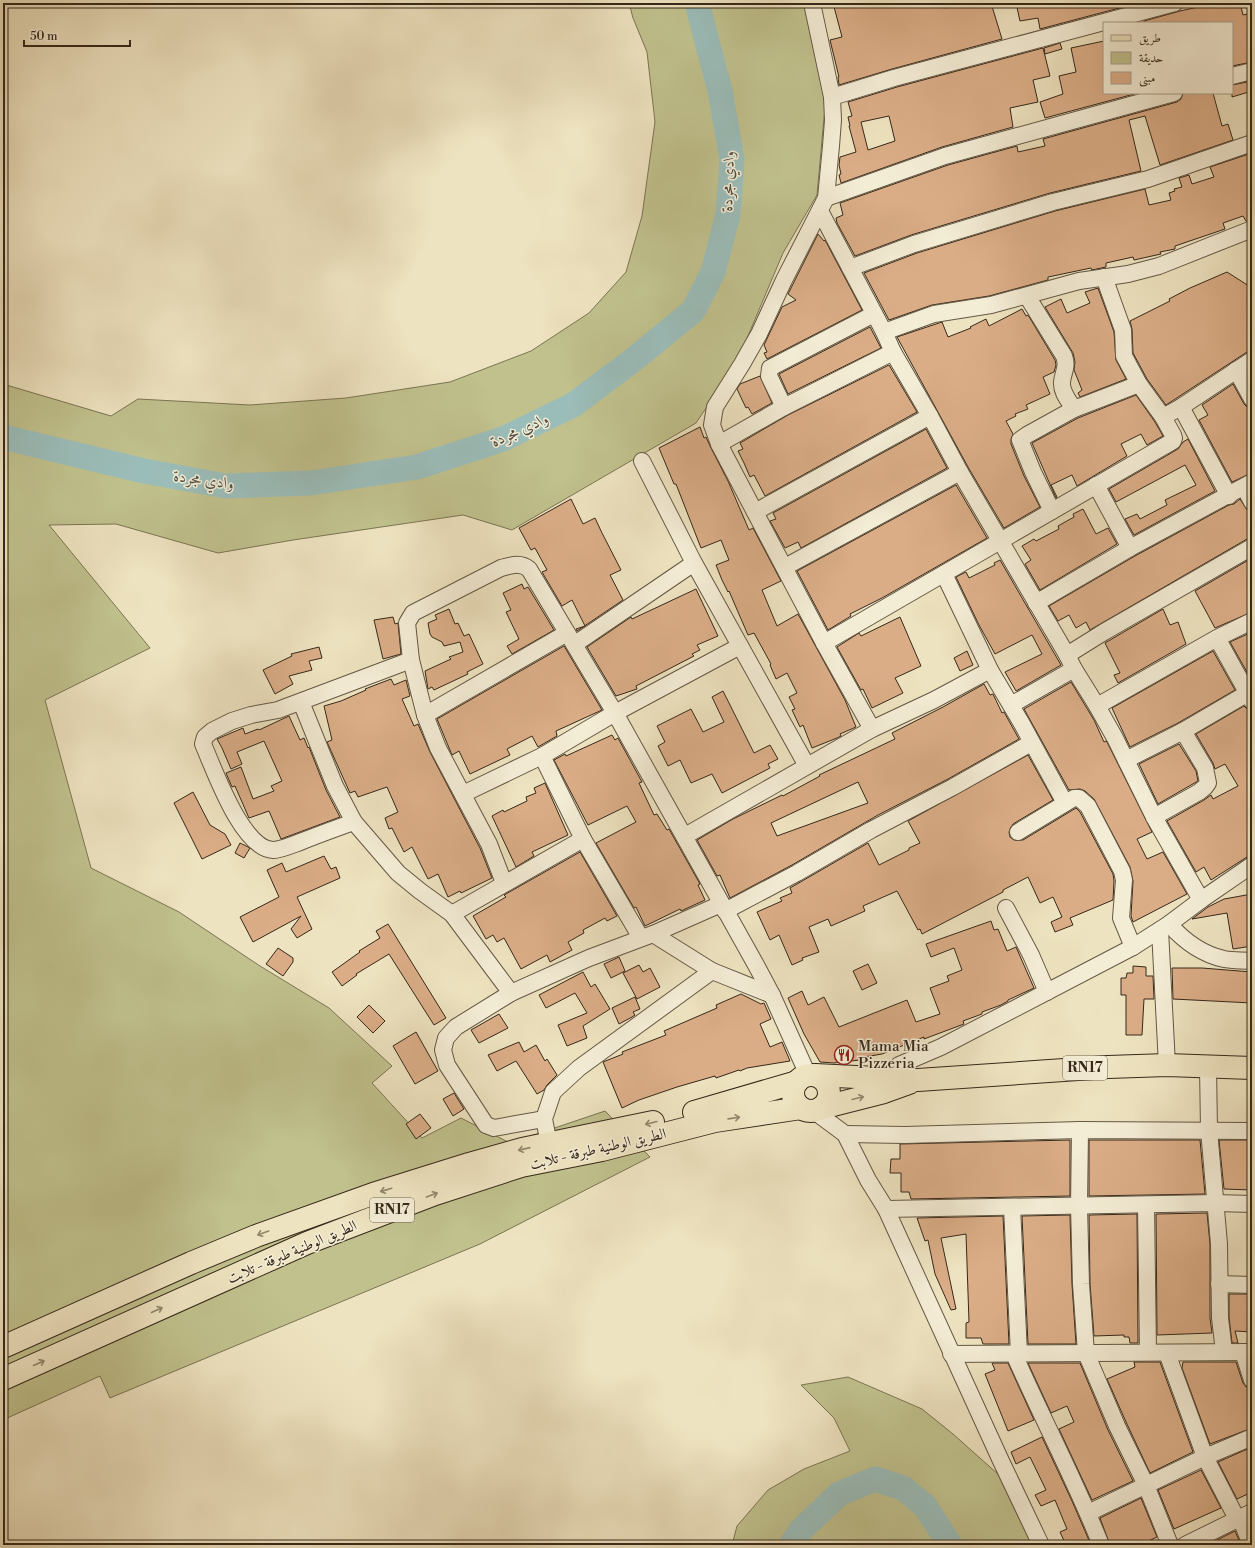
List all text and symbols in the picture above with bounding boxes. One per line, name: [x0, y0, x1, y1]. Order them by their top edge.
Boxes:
scale bar: [24, 22, 130, 48]
legend: [1103, 22, 1233, 94]
text: 50 m: [30, 29, 58, 44]
text: طريق: [1139, 31, 1161, 46]
text: حديقة: [1139, 51, 1163, 66]
text: مبنى: [1139, 71, 1155, 87]
water label: وادي مجردة: [717, 150, 741, 213]
water label: وادي مجردة: [487, 408, 553, 454]
water label: وادي مجردة: [171, 466, 236, 496]
place label: Mama Mia Pizzeria: [858, 1037, 929, 1073]
restaurant icon: Mama Mia Pizzeria: [833, 1044, 855, 1066]
road number: RN17: [1063, 1056, 1107, 1080]
one-way arrow: [851, 1094, 864, 1102]
one-way arrow: [727, 1114, 740, 1122]
one-way arrow: [645, 1119, 658, 1127]
street label: الطريق الوطنية طبرقة - تلابت: [528, 1124, 668, 1174]
one-way arrow: [518, 1145, 531, 1153]
one-way arrow: [380, 1187, 393, 1194]
one-way arrow: [426, 1191, 439, 1198]
road number: RN17: [370, 1198, 414, 1222]
street label: الطريق الوطنية طبرقة - تلابت: [224, 1216, 360, 1288]
one-way arrow: [258, 1230, 270, 1238]
one-way arrow: [151, 1306, 163, 1313]
one-way arrow: [32, 1359, 44, 1366]

